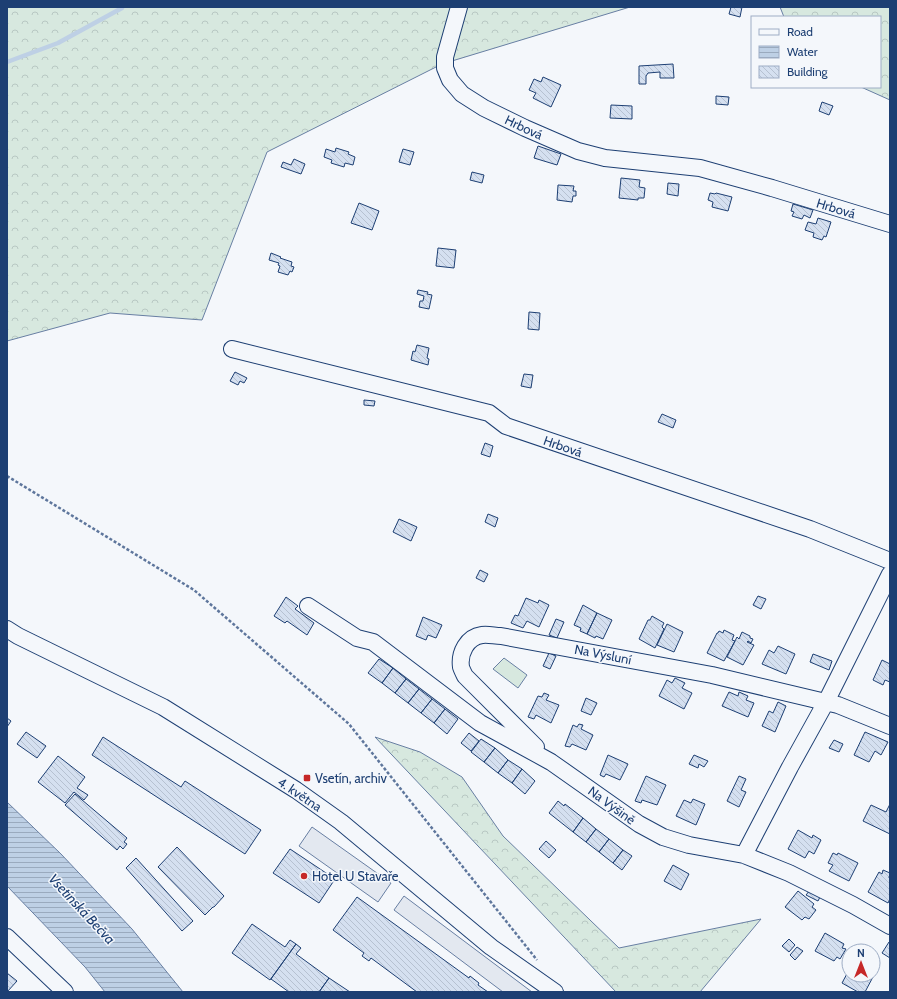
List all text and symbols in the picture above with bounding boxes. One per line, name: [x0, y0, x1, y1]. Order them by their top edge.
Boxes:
legend: [751, 16, 881, 88]
text: Road: [787, 24, 813, 39]
text: Water: [787, 44, 818, 59]
text: Building: [787, 64, 829, 79]
street label: Hrbová: [502, 111, 546, 143]
street label: Hrbová: [815, 195, 858, 222]
street label: Hrbová: [541, 432, 585, 460]
street label: Na Výsluní: [573, 641, 633, 667]
place label: Vsetín, archiv: [315, 770, 387, 786]
street label: 4. května: [275, 773, 326, 815]
marker: Vsetín, archiv: [302, 773, 312, 783]
street label: Na Výšině: [585, 783, 639, 828]
place label: Hotel U Stavaře: [312, 868, 399, 884]
water label: Vsetínská Bečva: [45, 870, 119, 948]
marker: Hotel U Stavaře: [299, 871, 309, 881]
north arrow: [841, 943, 881, 983]
text: N: [857, 946, 865, 960]

